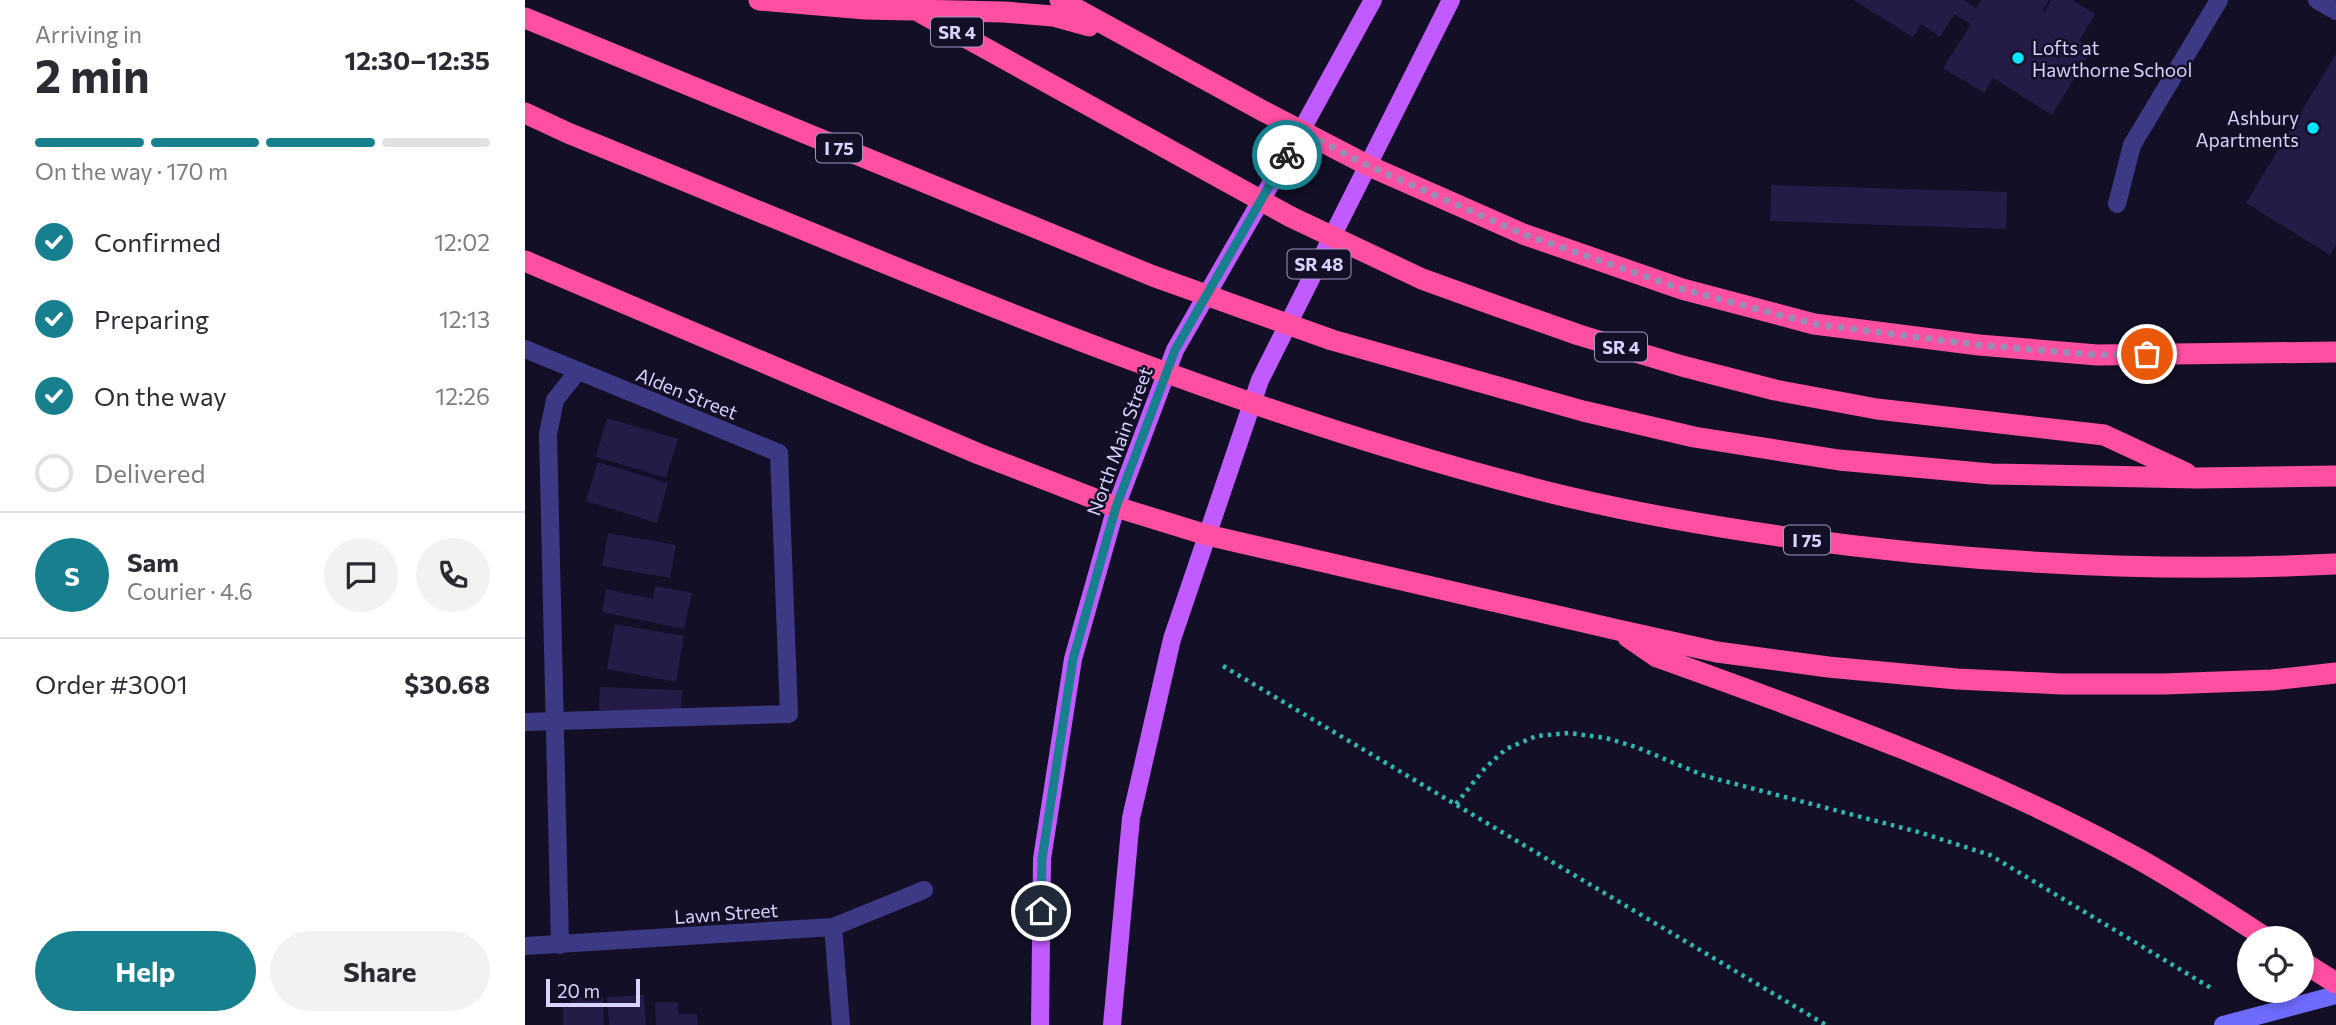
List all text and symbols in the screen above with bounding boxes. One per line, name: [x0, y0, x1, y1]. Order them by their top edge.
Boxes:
road number: SR 4: [931, 17, 983, 46]
text: Arriving in: [35, 20, 142, 48]
place label: Lofts at Hawthorne School: [2032, 36, 2192, 81]
text: 12:30–12:35: [344, 44, 490, 75]
text: 2 min: [35, 46, 150, 102]
marker: Lofts at Hawthorne School: [2010, 50, 2026, 66]
place label: Ashbury Apartments: [2195, 106, 2299, 151]
courier: [1252, 120, 1322, 190]
marker: Ashbury Apartments: [2305, 120, 2321, 136]
road number: I 75: [816, 134, 862, 162]
icon: bike: [1268, 136, 1306, 174]
text: On the way · 170 m: [35, 157, 228, 185]
icon: check: [35, 223, 73, 261]
text: Confirmed: [94, 226, 221, 257]
text: 12:02: [434, 228, 490, 256]
road number: SR 48: [1287, 250, 1351, 278]
icon: check: [35, 300, 73, 338]
text: Preparing: [94, 303, 209, 334]
text: 12:13: [439, 305, 490, 333]
pin: [2117, 324, 2177, 384]
road number: SR 4: [1595, 332, 1647, 362]
icon: bag: [2128, 335, 2166, 373]
street label: Alden Street: [633, 362, 741, 424]
street label: North Main Street: [1081, 363, 1157, 519]
icon: check: [35, 377, 73, 415]
text: On the way: [94, 380, 227, 411]
text: 12:26: [435, 382, 490, 410]
text: Delivered: [94, 457, 205, 488]
road number: I 75: [1784, 526, 1830, 554]
button: chat: [324, 538, 398, 612]
button: phone: [416, 538, 490, 612]
text: Sam: [127, 546, 179, 577]
text: S: [64, 560, 80, 591]
text: Courier · 4.6: [127, 577, 253, 605]
text: Order #3001: [35, 668, 188, 699]
text: $30.68: [404, 668, 490, 699]
pin: [1011, 881, 1071, 941]
icon: home: [1022, 892, 1060, 930]
street label: Lawn Street: [673, 898, 779, 928]
map controls: [2237, 926, 2314, 1003]
button: locate: [2237, 926, 2314, 1003]
button: Help: [35, 931, 256, 1011]
button: Share: [270, 931, 490, 1011]
scale bar: [546, 976, 641, 1008]
text: 20 m: [557, 979, 600, 1002]

